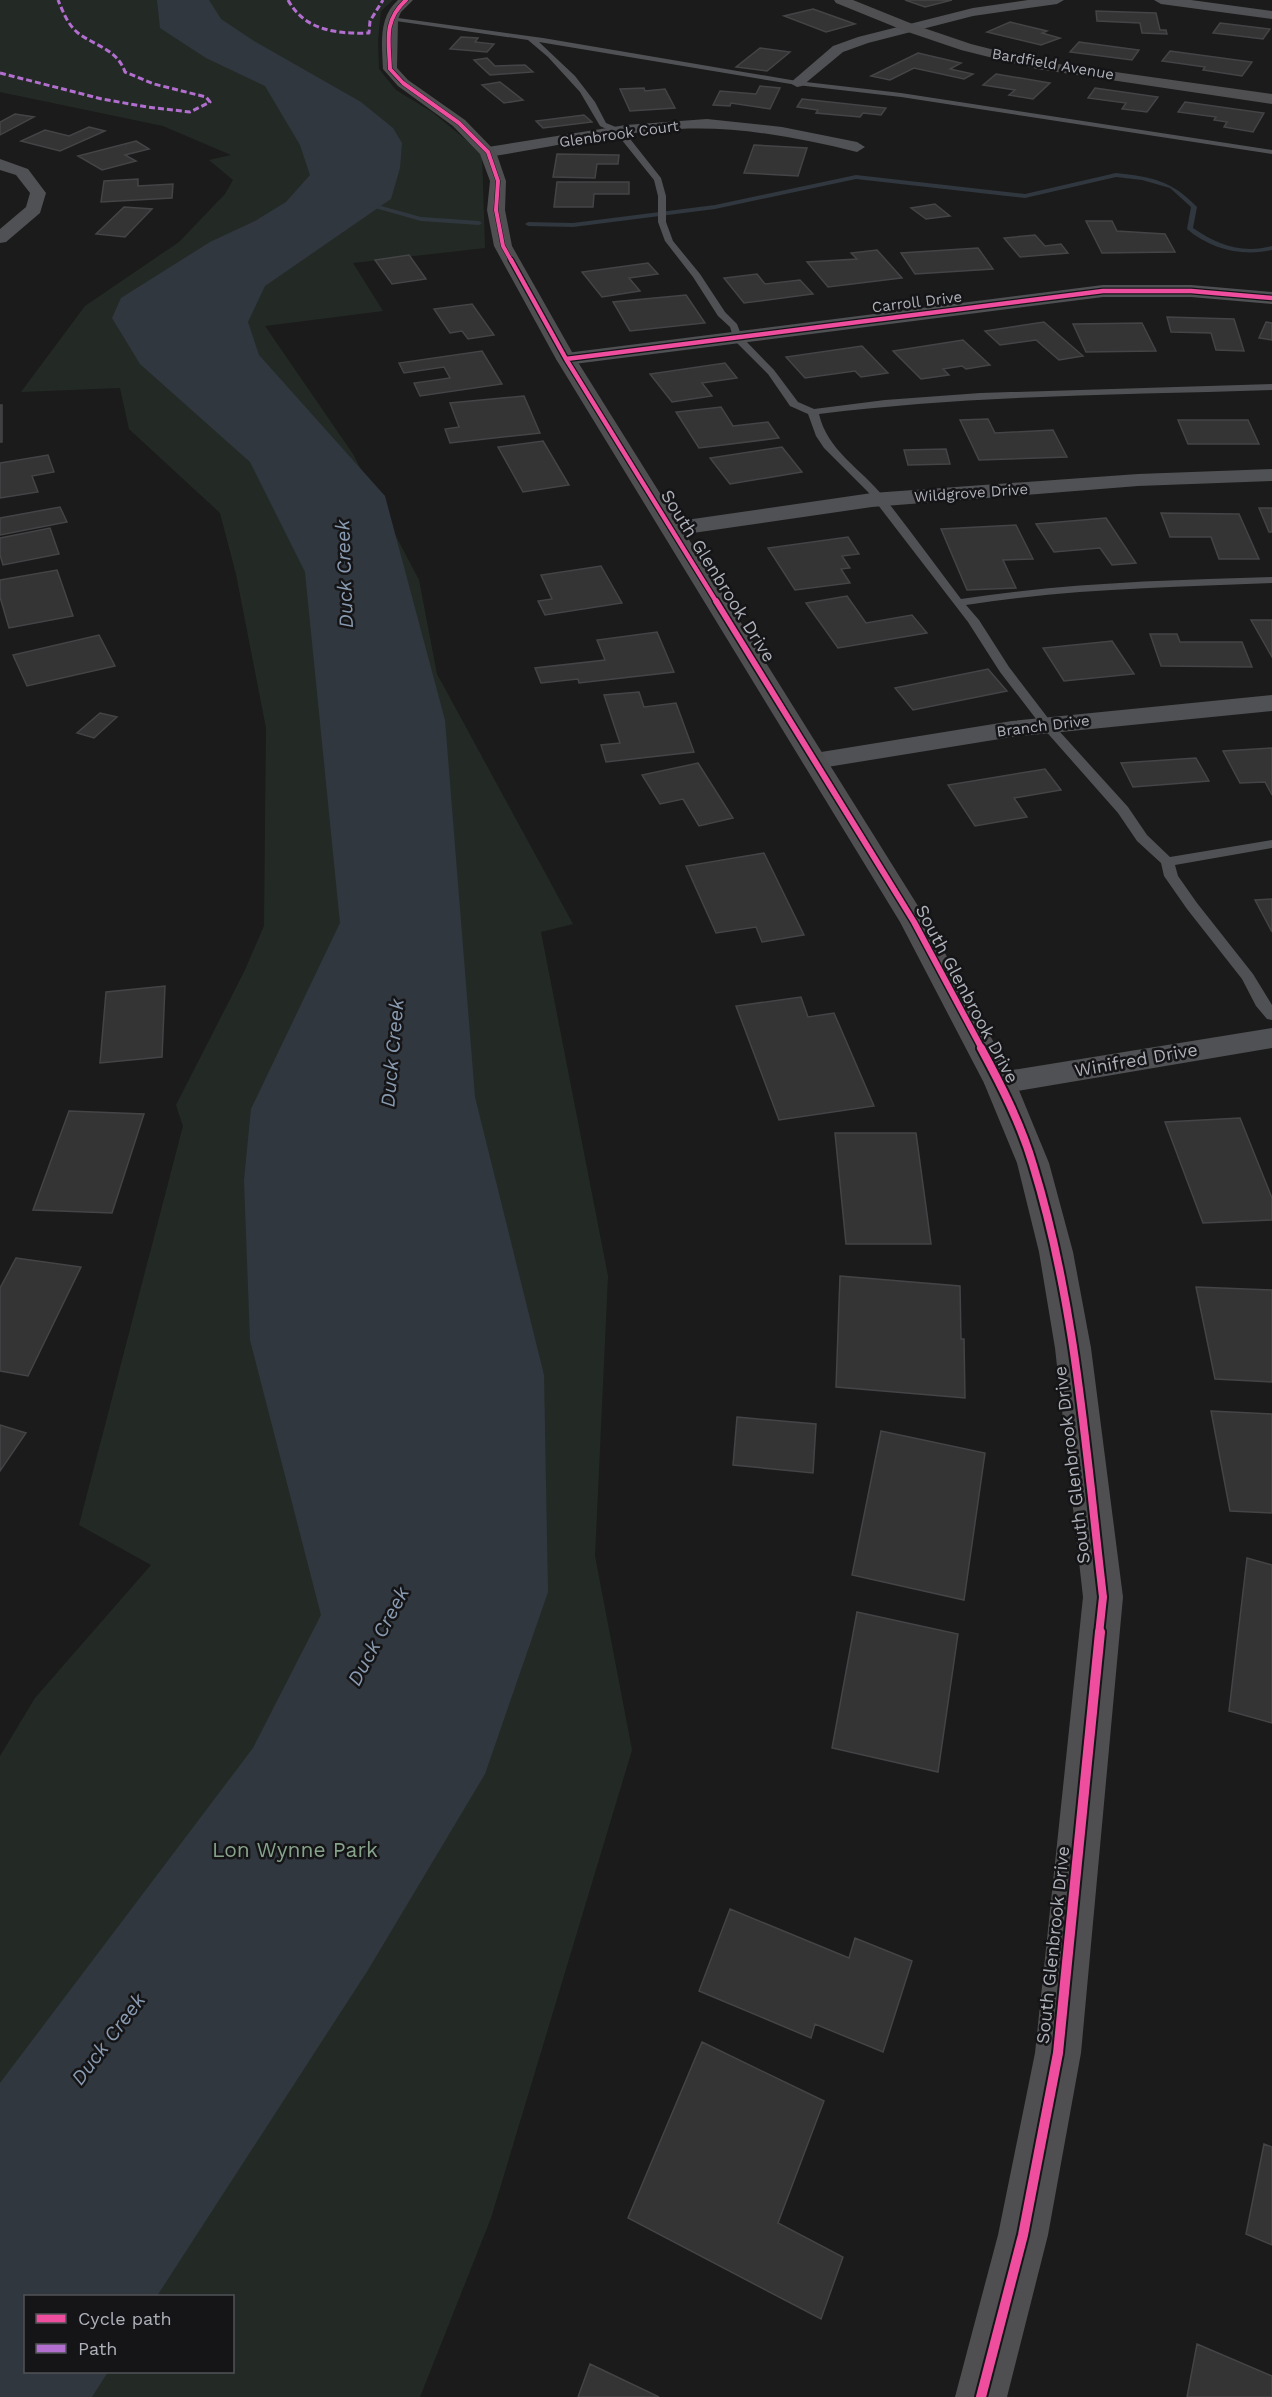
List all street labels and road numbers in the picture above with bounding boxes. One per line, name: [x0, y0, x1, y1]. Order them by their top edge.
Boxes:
street label: Bardfield Avenue: [991, 44, 1115, 84]
street label: Glenbrook Court: [558, 117, 681, 151]
street label: Carroll Drive: [871, 288, 963, 316]
street label: Wildgrove Drive: [913, 480, 1029, 506]
street label: South Glenbrook Drive: [657, 486, 780, 666]
street label: Branch Drive: [995, 711, 1091, 741]
street label: South Glenbrook Drive: [911, 901, 1023, 1087]
street label: Winifred Drive: [1073, 1038, 1199, 1081]
street label: South Glenbrook Drive: [1049, 1365, 1094, 1565]
street label: South Glenbrook Drive: [1032, 1845, 1073, 2045]

